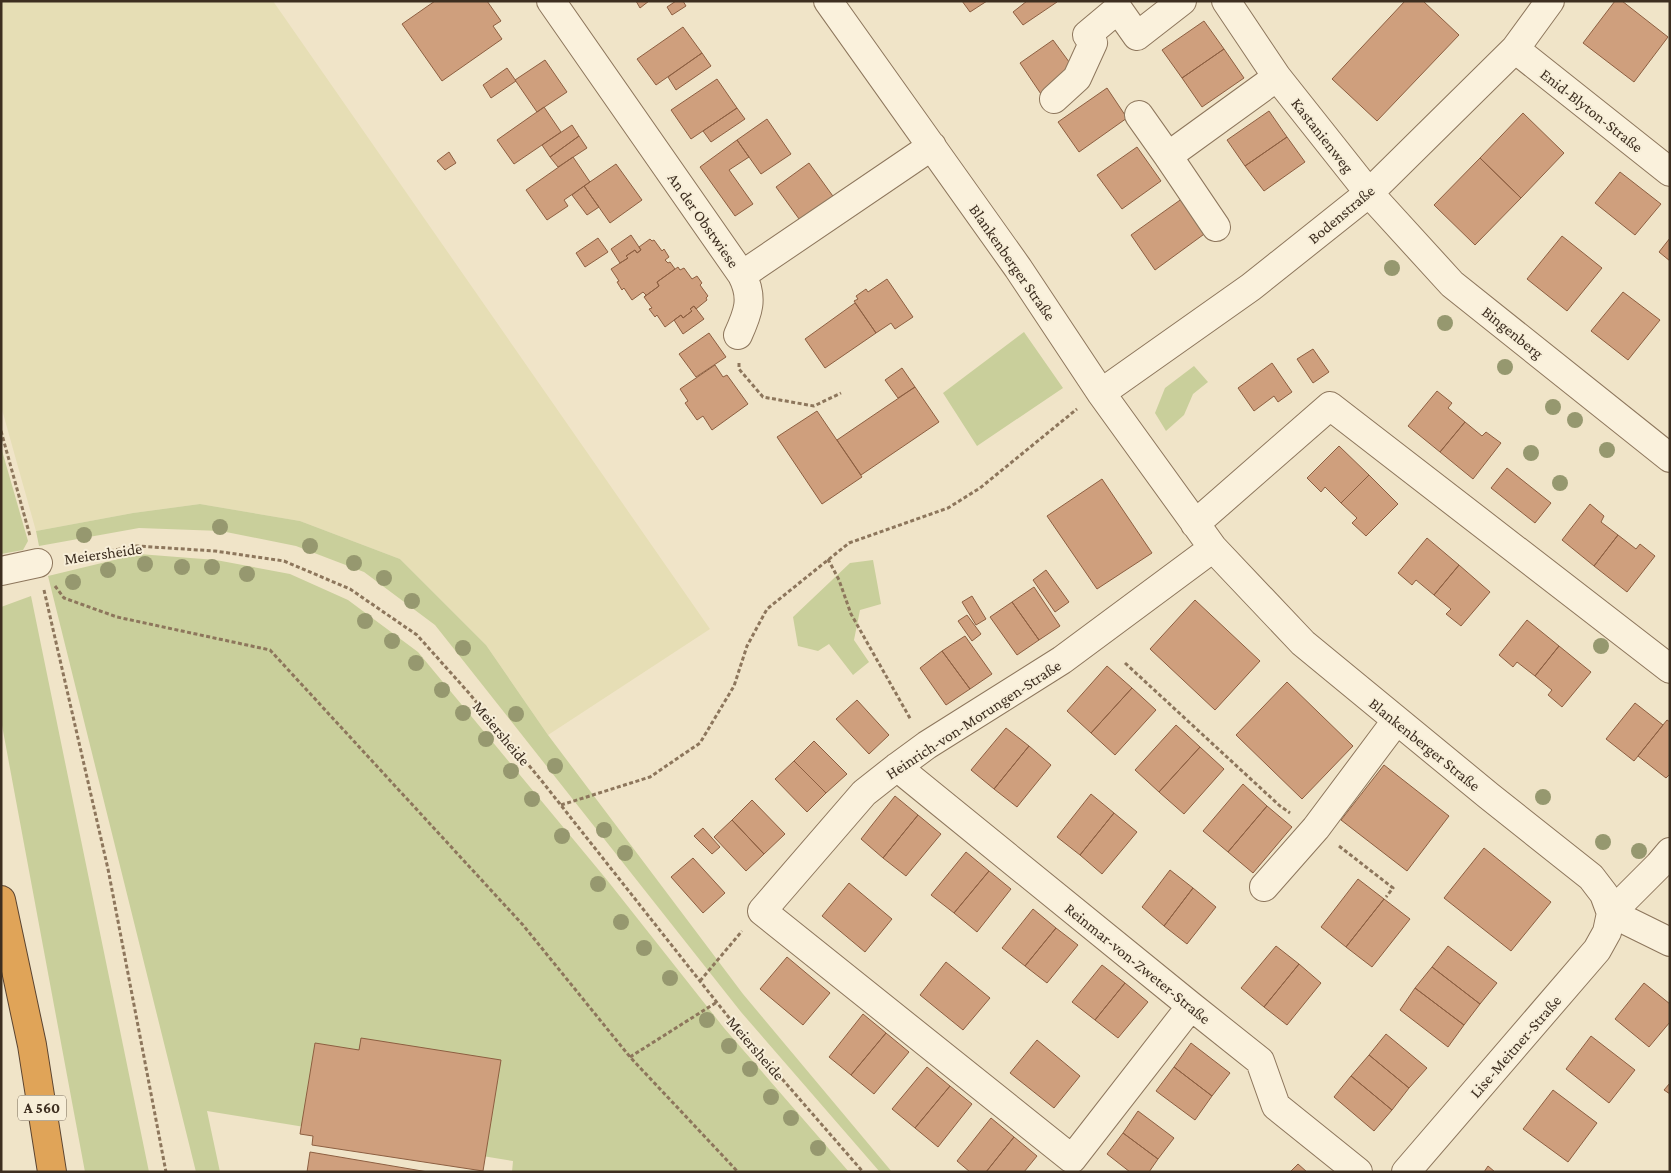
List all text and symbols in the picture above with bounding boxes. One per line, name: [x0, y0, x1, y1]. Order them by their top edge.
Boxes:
street label: Enid-Blyton-Straße: [1537, 65, 1646, 156]
street label: Kastanienweg: [1287, 95, 1357, 177]
street label: An der Obstwiese: [665, 170, 743, 271]
street label: Bodenstraße: [1305, 182, 1378, 247]
street label: Blankenberger Straße: [965, 201, 1059, 324]
street label: Bingenberg: [1478, 303, 1547, 363]
street label: Meiersheide: [63, 540, 143, 567]
street label: Heinrich-von-Morungen-Straße: [883, 656, 1065, 783]
street label: Blankenberger Straße: [1365, 694, 1484, 795]
street label: Meiersheide: [470, 698, 533, 769]
street label: Reinmar-von-Zweter-Straße: [1062, 900, 1214, 1027]
street label: Lise-Meitner-Straße: [1466, 992, 1564, 1101]
street label: Meiersheide: [723, 1013, 788, 1084]
road number: A 560: [18, 1096, 66, 1120]

